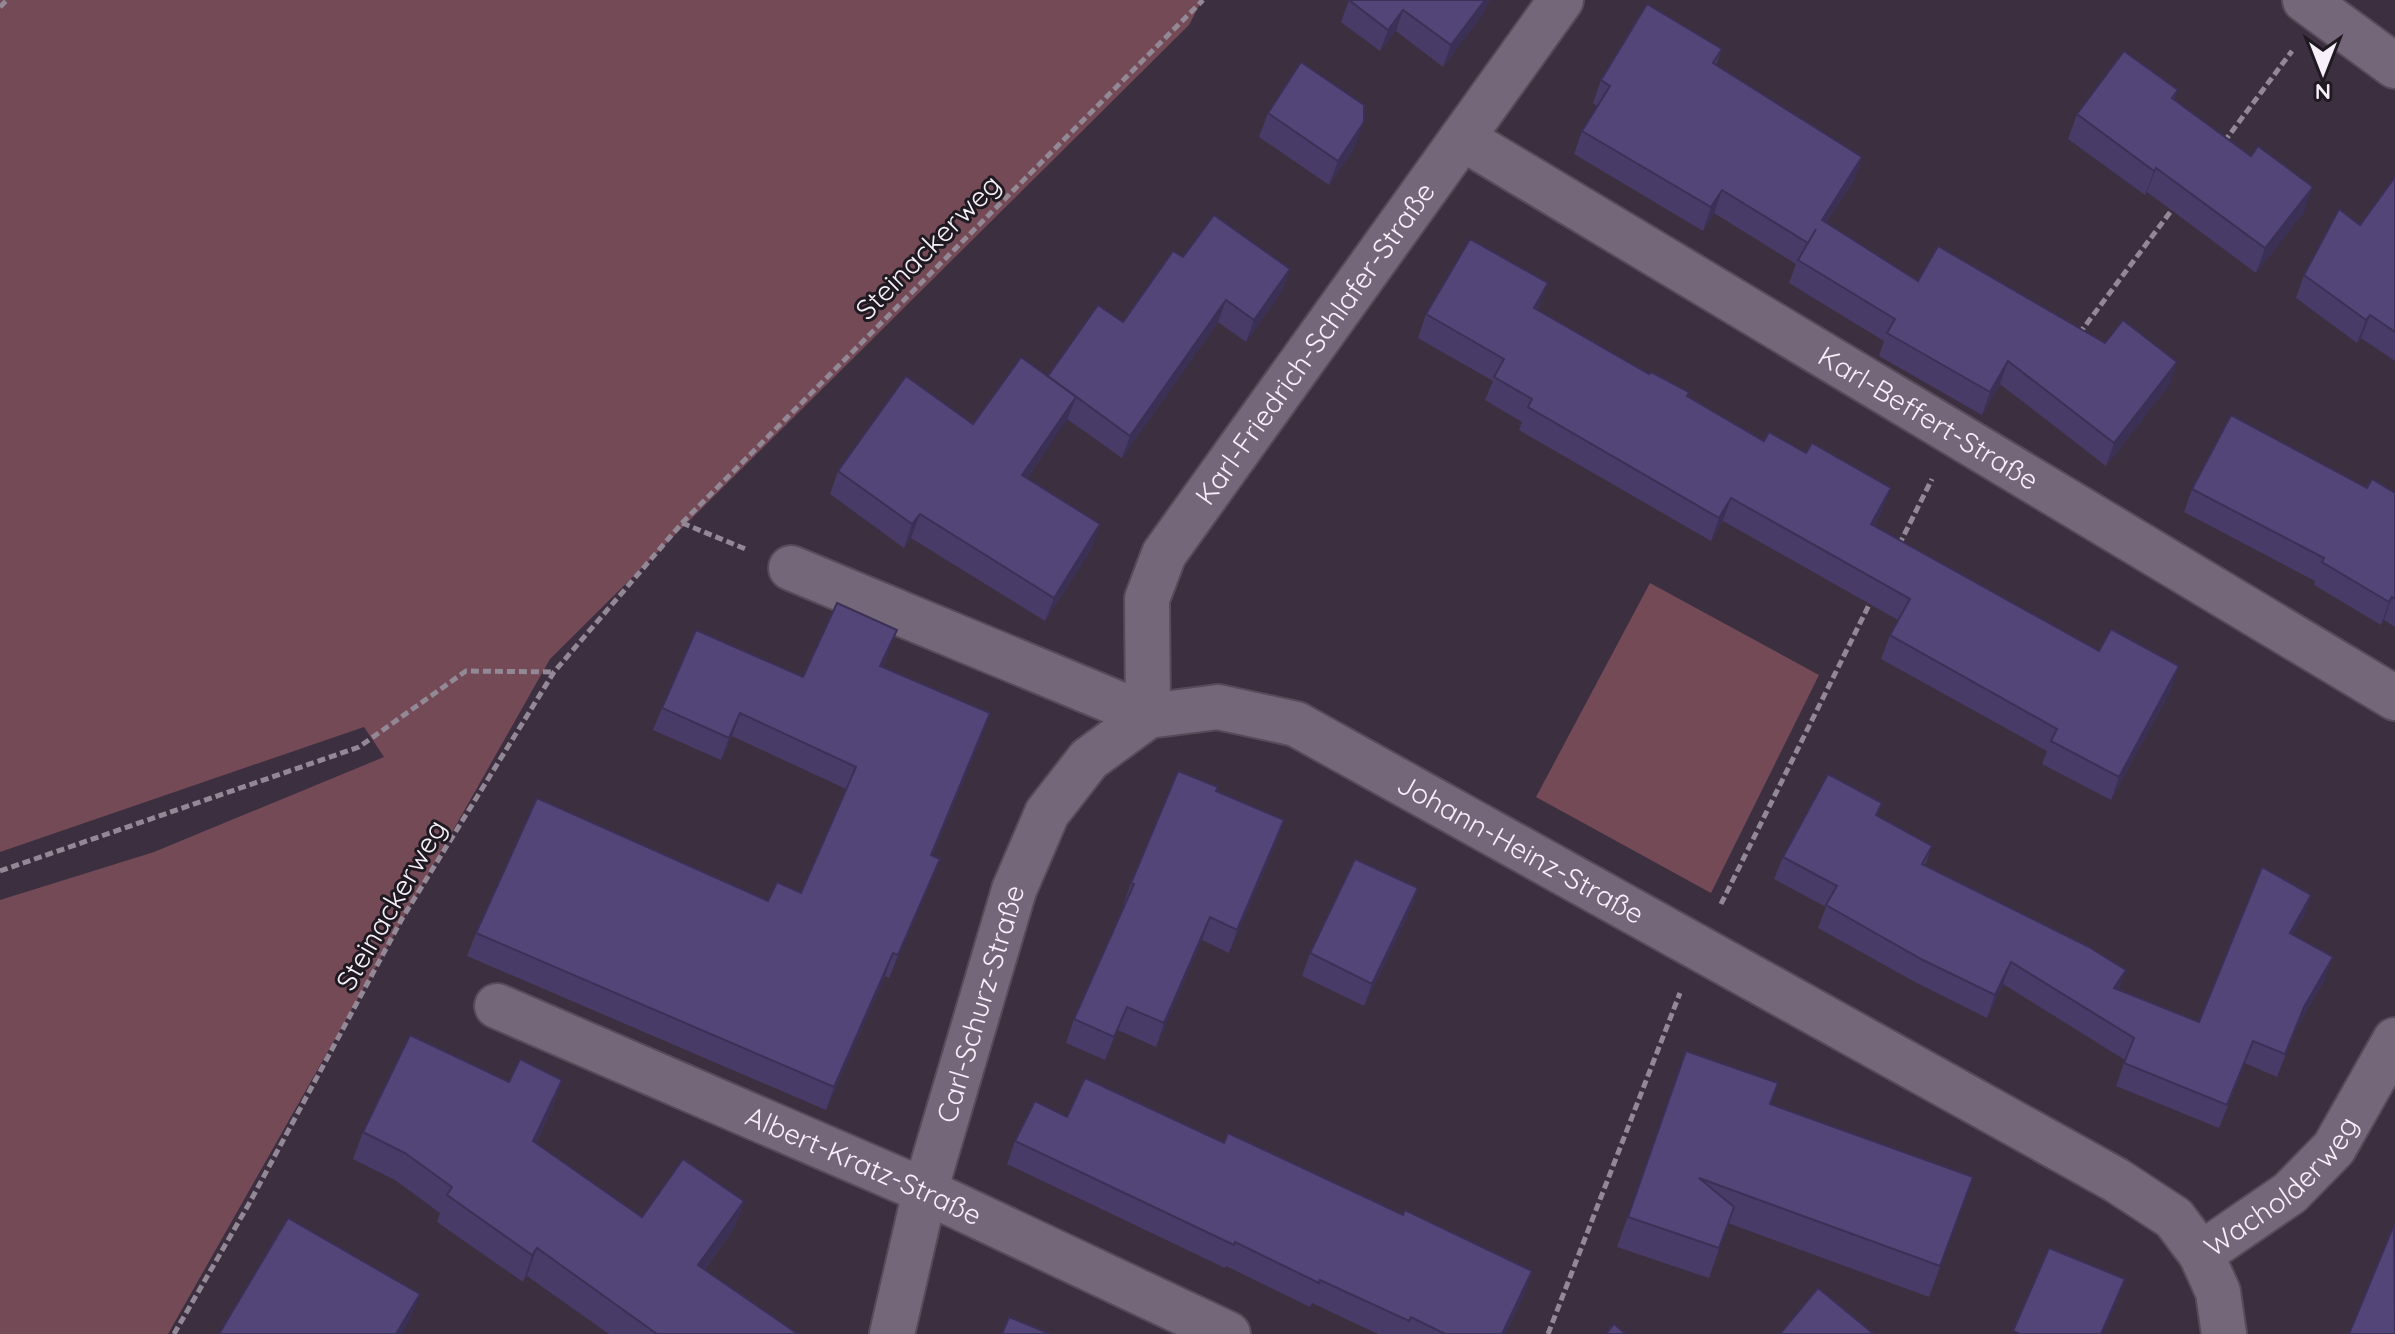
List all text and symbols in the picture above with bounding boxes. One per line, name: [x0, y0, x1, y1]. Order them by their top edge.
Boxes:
north arrow: [2283, 32, 2363, 112]
text: N: [2315, 78, 2331, 106]
street label: Steinackerweg: [848, 167, 1008, 327]
street label: Karl-Friedrich-Schlafer-Straße: [1187, 175, 1442, 511]
street label: Karl-Beffert-Straße: [1812, 338, 2045, 497]
street label: Johann-Heinz-Straße: [1391, 766, 1651, 931]
street label: Steinackerweg: [328, 813, 454, 996]
street label: Carl-Schurz-Straße: [928, 881, 1032, 1127]
street label: Albert-Kratz-Straße: [741, 1098, 988, 1232]
street label: Wacholderweg: [2197, 1110, 2365, 1264]

